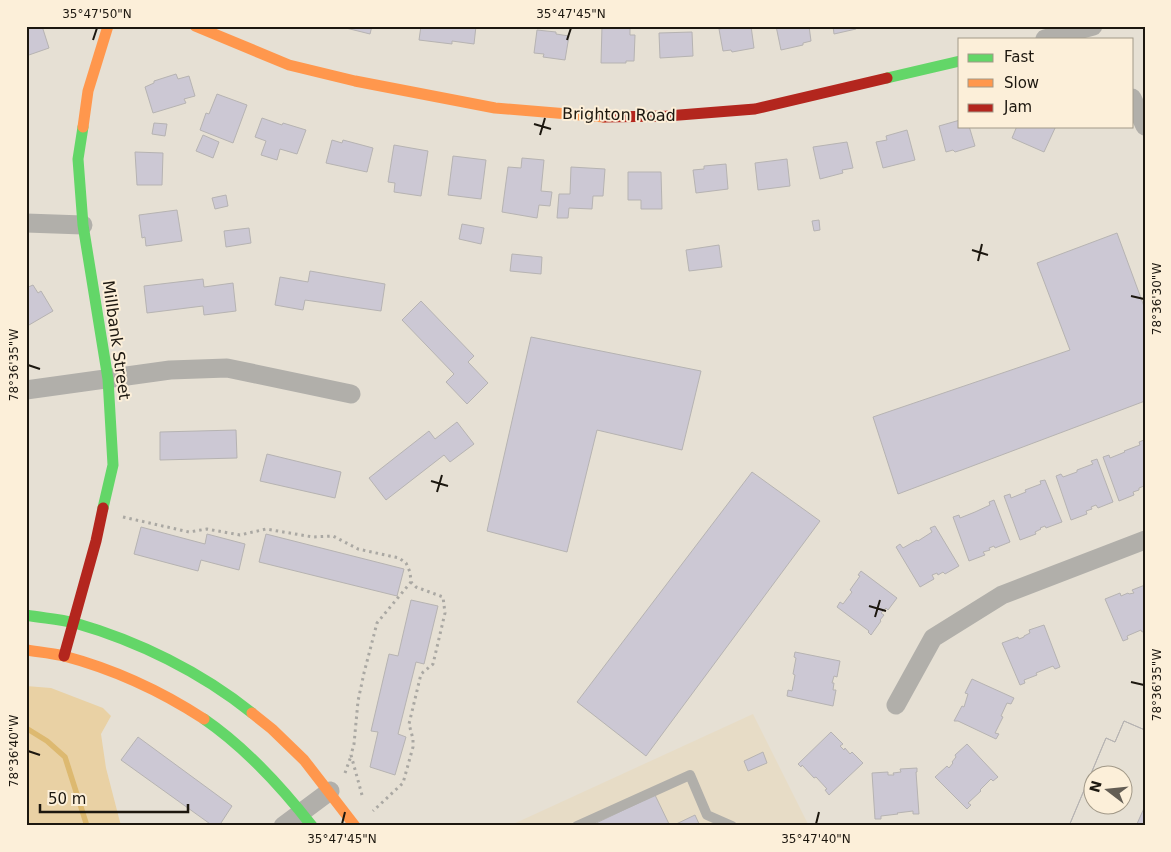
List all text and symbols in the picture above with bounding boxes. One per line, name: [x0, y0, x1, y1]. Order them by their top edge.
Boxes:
text: 35°47'50"N: [62, 7, 132, 21]
text: 35°47'45"N: [536, 7, 606, 21]
legend: [958, 38, 1134, 128]
text: Fast: [1004, 48, 1034, 66]
text: Slow: [1004, 74, 1039, 92]
text: Jam: [1003, 98, 1032, 116]
street label: Brighton Road: [562, 104, 676, 125]
text: 78°36'30"W: [1150, 263, 1164, 335]
street label: Millbank Street: [99, 279, 134, 401]
text: 78°36'35"W: [7, 329, 21, 401]
text: 78°36'35"W: [1150, 649, 1164, 721]
text: 78°36'40"W: [7, 715, 21, 787]
north arrow: [1084, 764, 1134, 814]
text: N: [1086, 779, 1105, 794]
scale bar: [40, 782, 188, 814]
text: 50 m: [48, 790, 86, 808]
text: 35°47'45"N: [307, 832, 377, 846]
text: 35°47'40"N: [781, 832, 851, 846]

